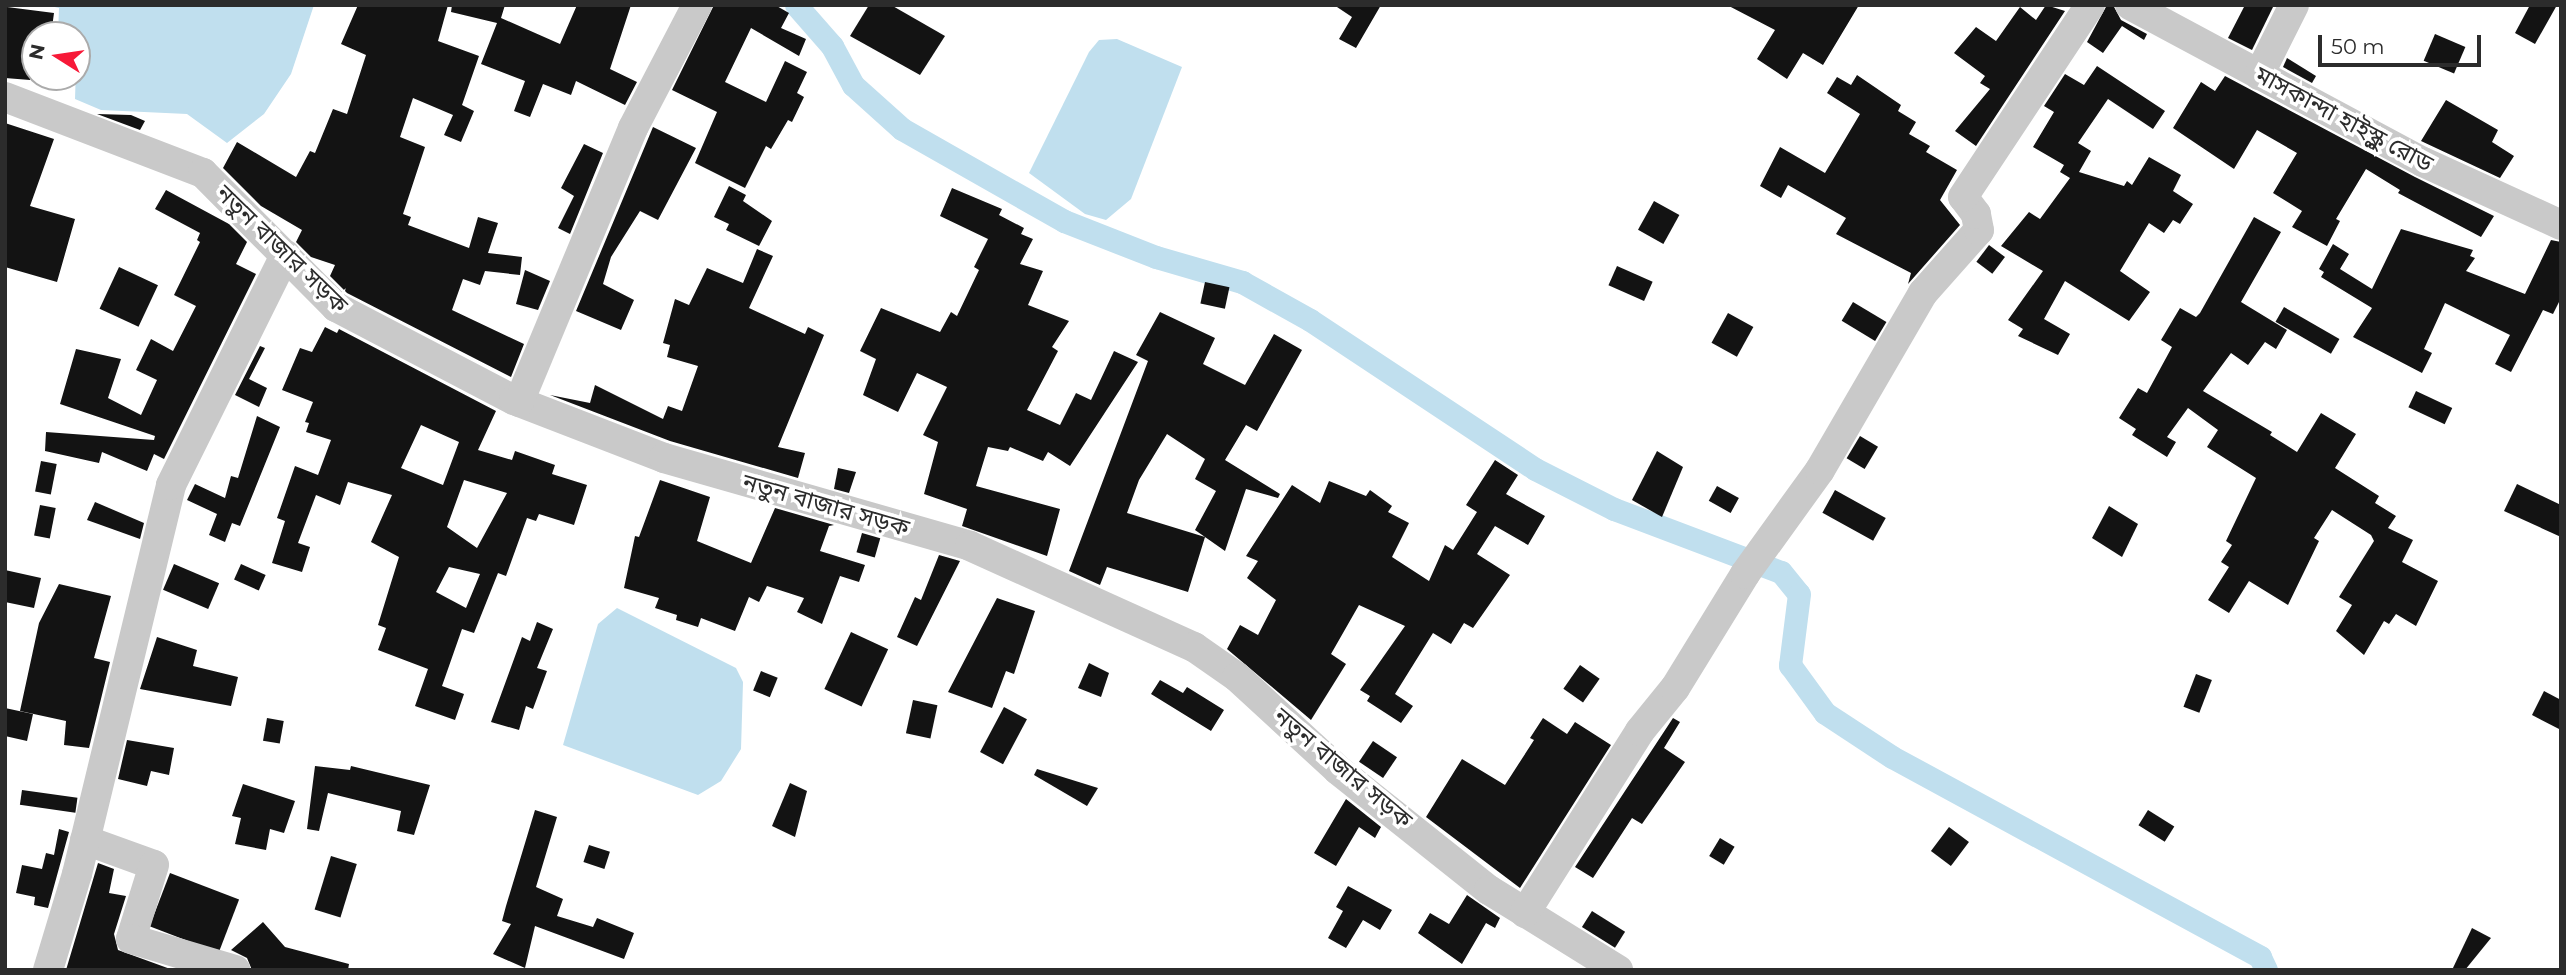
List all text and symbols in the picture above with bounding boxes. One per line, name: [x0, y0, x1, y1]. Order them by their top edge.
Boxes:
north arrow: [21, 21, 91, 91]
scale bar: [2321, 21, 2484, 65]
text: 50 m: [2331, 34, 2385, 59]
text: N: [24, 42, 50, 62]
street label: মাসকান্দা হাইস্কুল রোড: [2250, 60, 2438, 178]
street label: নতুন বাজার সড়ক: [210, 179, 354, 319]
street label: নতুন বাজার সড়ক: [739, 467, 913, 543]
street label: নতুন বাজার সড়ক: [1268, 702, 1418, 834]

